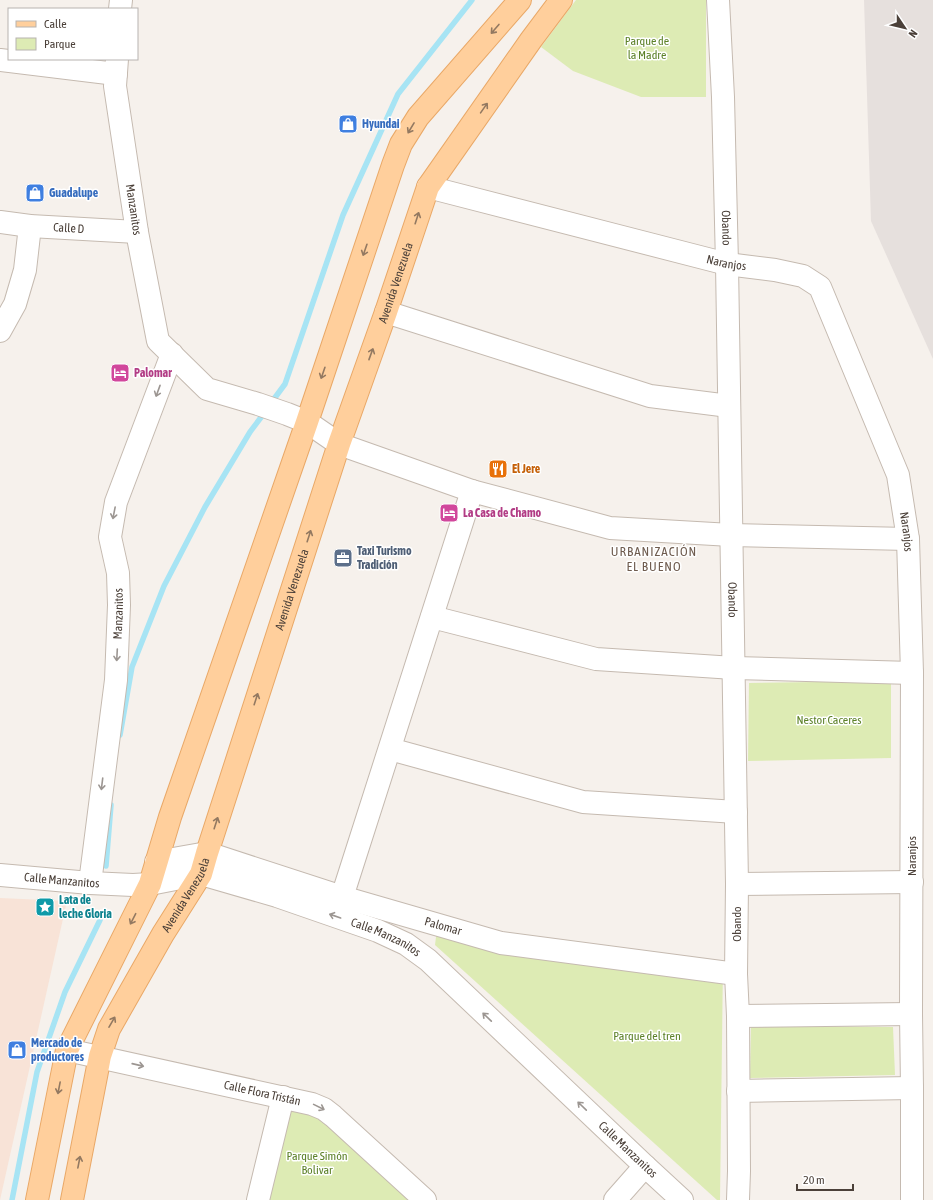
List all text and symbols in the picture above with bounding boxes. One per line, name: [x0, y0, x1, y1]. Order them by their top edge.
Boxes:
legend: [8, 8, 138, 60]
north arrow: [885, 8, 925, 48]
text: Calle: [44, 17, 67, 31]
one-way arrow: [490, 24, 499, 35]
text: N: [906, 28, 920, 40]
park label: Parque de la Madre: [625, 34, 669, 62]
text: Parque: [44, 37, 76, 51]
one-way arrow: [480, 102, 488, 113]
shop icon: Hyundai: [337, 113, 359, 135]
place label: Hyundai: [362, 117, 400, 131]
one-way arrow: [406, 122, 414, 134]
shop icon: Guadalupe: [24, 182, 46, 204]
street label: Manzanitos: [123, 183, 144, 236]
place label: Guadalupe: [49, 186, 99, 200]
street label: Obando: [719, 210, 734, 246]
one-way arrow: [414, 212, 421, 225]
street label: Calle D: [53, 220, 85, 236]
street label: Avenida Venezuela: [376, 241, 416, 325]
one-way arrow: [360, 243, 368, 255]
street label: Naranjos: [705, 252, 747, 273]
one-way arrow: [367, 349, 375, 361]
hotel icon: Palomar: [109, 362, 131, 384]
place label: Palomar: [134, 366, 172, 380]
one-way arrow: [319, 366, 326, 379]
one-way arrow: [154, 384, 161, 397]
restaurant icon: El Jere: [487, 458, 509, 480]
place label: El Jere: [512, 462, 541, 476]
hotel icon: La Casa de Chamo: [438, 502, 460, 524]
one-way arrow: [110, 506, 118, 519]
place label: La Casa de Chamo: [463, 506, 542, 520]
street label: Naranjos: [897, 511, 915, 552]
one-way arrow: [306, 529, 313, 542]
place label: Taxi Turismo Tradición: [357, 544, 412, 572]
district label: URBANIZACIÓN EL BUENO: [611, 544, 697, 574]
street label: Avenida Venezuela: [272, 547, 312, 632]
office icon: Taxi Turismo Tradición: [332, 547, 354, 569]
street label: Obando: [725, 582, 740, 618]
street label: Manzanitos: [111, 588, 126, 640]
one-way arrow: [113, 648, 121, 661]
one-way arrow: [253, 693, 260, 706]
park label: Nestor Caceres: [796, 713, 862, 727]
one-way arrow: [99, 777, 106, 790]
one-way arrow: [213, 817, 220, 830]
street label: Naranjos: [905, 836, 919, 876]
street label: Avenida Venezuela: [159, 856, 212, 935]
street label: Calle Manzanitos: [23, 870, 100, 890]
place label: Lata de leche Gloria: [59, 893, 112, 921]
place icon: Lata de leche Gloria: [34, 896, 56, 918]
street label: Obando: [730, 906, 744, 942]
one-way arrow: [329, 912, 341, 920]
one-way arrow: [128, 913, 136, 925]
street label: Palomar: [423, 914, 464, 938]
street label: Calle Manzanitos: [349, 915, 423, 959]
one-way arrow: [482, 1012, 492, 1022]
one-way arrow: [109, 1016, 117, 1028]
park label: Parque del tren: [613, 1029, 681, 1043]
place label: Mercado de productores: [31, 1036, 85, 1064]
shop icon: Mercado de productores: [6, 1039, 28, 1061]
one-way arrow: [131, 1061, 144, 1069]
street label: Calle Flora Tristán: [222, 1078, 302, 1108]
one-way arrow: [55, 1081, 63, 1094]
one-way arrow: [577, 1102, 587, 1111]
one-way arrow: [312, 1104, 324, 1111]
street label: Calle Manzanitos: [596, 1119, 660, 1181]
park label: Parque Simón Bolivar: [286, 1149, 348, 1177]
one-way arrow: [75, 1156, 83, 1169]
scale bar: [797, 1166, 853, 1192]
text: 20 m: [803, 1173, 825, 1187]

